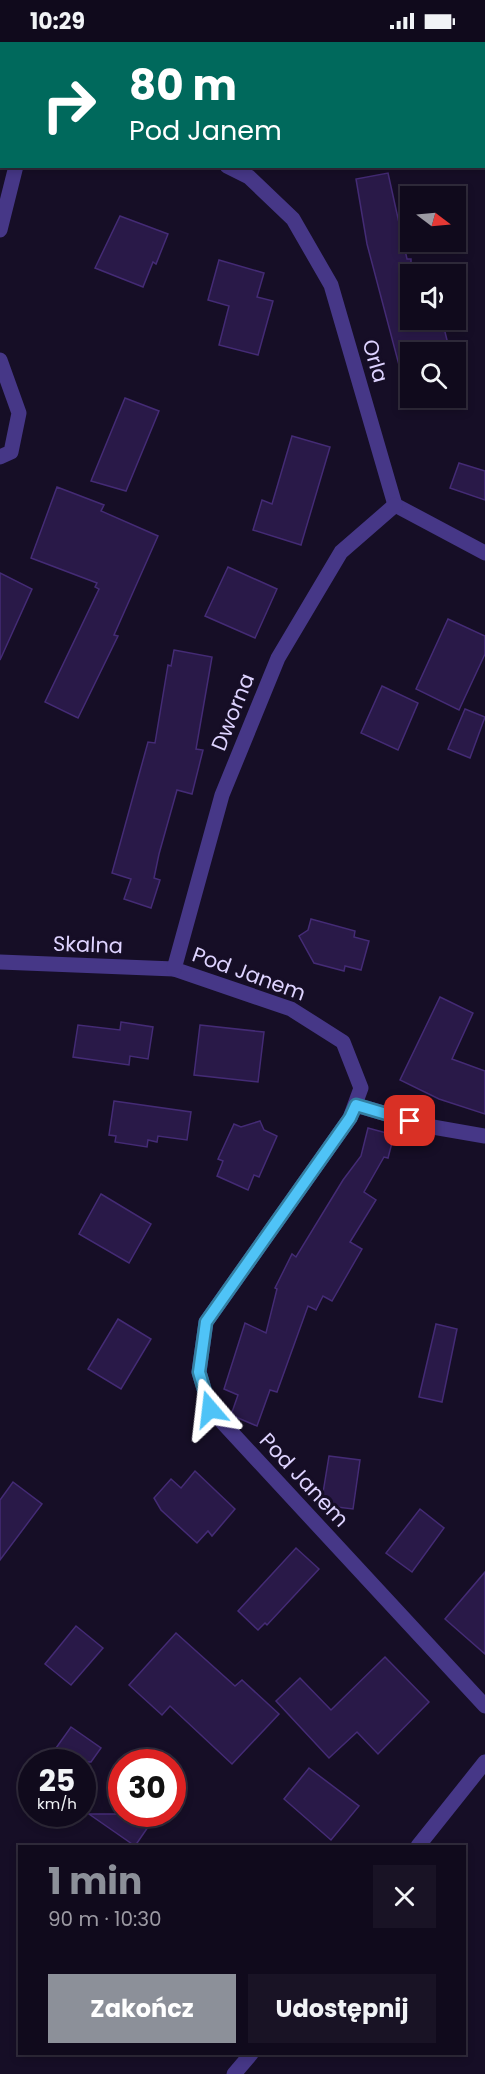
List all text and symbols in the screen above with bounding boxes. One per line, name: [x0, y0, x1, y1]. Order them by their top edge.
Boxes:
text: 10:29: [30, 6, 85, 37]
text: 80 m: [129, 56, 237, 115]
icon: right: [30, 66, 108, 144]
text: Pod Janem: [129, 112, 282, 149]
north arrow: [400, 186, 466, 252]
map controls: [400, 186, 466, 408]
button: sound: [400, 264, 466, 330]
street label: Orla: [356, 336, 395, 386]
button: search: [400, 342, 466, 408]
street label: Dworna: [204, 669, 261, 755]
street label: Skalna: [52, 929, 124, 960]
street label: Pod Janem: [188, 940, 310, 1007]
pin: [384, 1095, 435, 1146]
icon: arrive: [393, 1104, 426, 1137]
position arrow: [178, 1377, 242, 1441]
street label: Pod Janem: [253, 1426, 355, 1533]
speed limit sign: 30: [108, 1749, 186, 1827]
text: 25: [39, 1759, 75, 1802]
text: km/h: [37, 1793, 77, 1814]
text: 1 min: [48, 1856, 142, 1907]
button: close: [373, 1865, 436, 1928]
text: 90 m · 10:30: [48, 1905, 162, 1933]
button: Zakończ: [48, 1974, 236, 2043]
button: Udostępnij: [248, 1974, 436, 2043]

